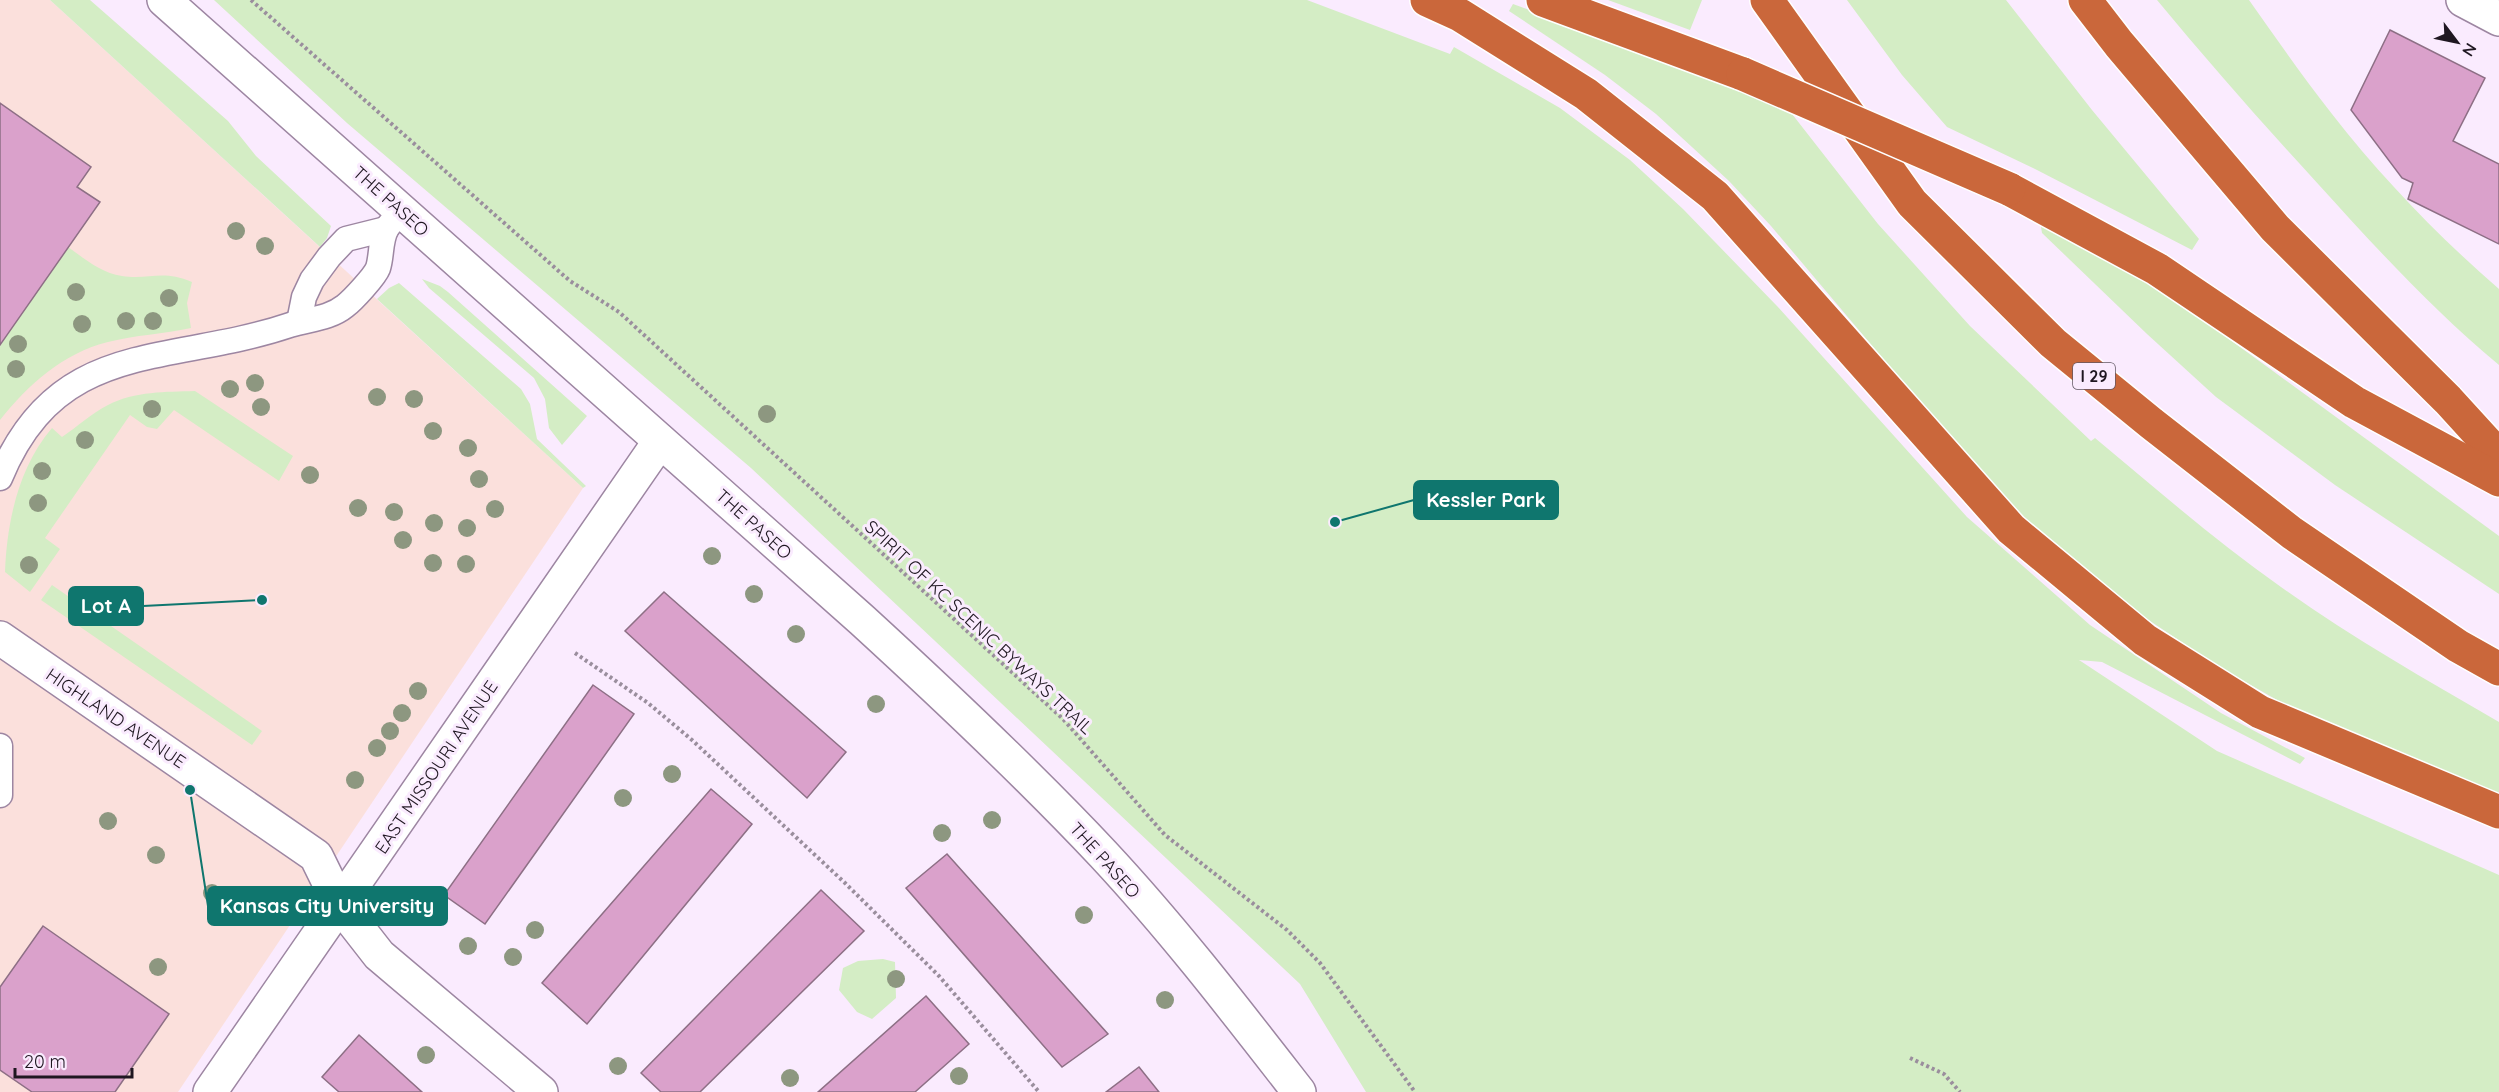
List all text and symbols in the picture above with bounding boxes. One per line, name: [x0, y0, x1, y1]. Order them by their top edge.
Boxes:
north arrow: [2427, 12, 2487, 72]
text: N: [2458, 40, 2481, 60]
street label: THE PASEO: [348, 161, 434, 241]
road number: I 29: [2073, 363, 2115, 389]
callout: Kessler Park: [1414, 481, 1558, 519]
street label: THE PASEO: [711, 484, 797, 564]
text: Kessler Park: [1426, 487, 1546, 512]
street label: SPIRIT OF KC SCENIC BYWAYS TRAIL: [860, 515, 1098, 739]
callout: Lot A: [69, 587, 143, 625]
text: Lot A: [81, 593, 131, 618]
street label: HIGHLAND AVENUE: [42, 663, 190, 773]
street label: EAST MISSOURI AVENUE: [369, 676, 503, 858]
street label: THE PASEO: [1065, 817, 1145, 903]
callout: Kansas City University: [208, 887, 447, 925]
text: Kansas City University: [220, 893, 434, 918]
scale bar: [15, 1041, 132, 1079]
text: 20 m: [24, 1050, 66, 1073]

